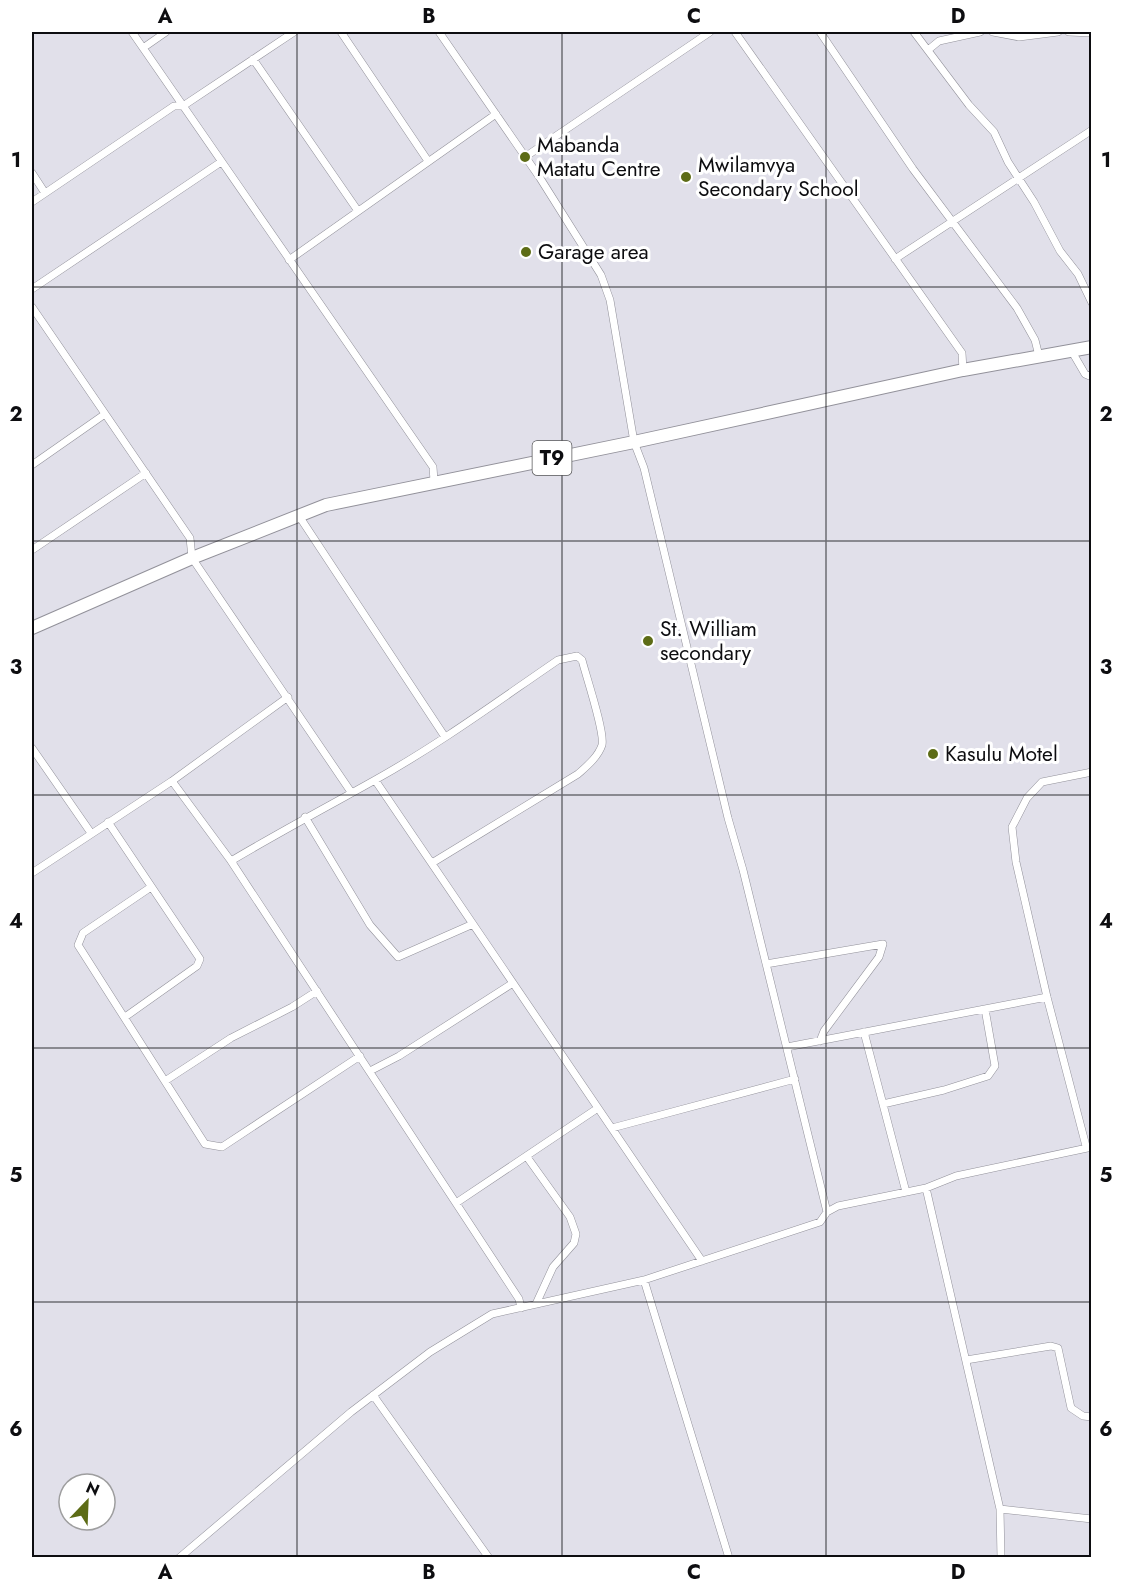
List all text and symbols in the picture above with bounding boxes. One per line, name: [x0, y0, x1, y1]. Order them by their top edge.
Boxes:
text: A: [157, 2, 173, 31]
text: B: [422, 2, 436, 31]
text: C: [687, 2, 701, 31]
text: D: [951, 2, 965, 31]
place label: Mabanda Matatu Centre: [537, 130, 661, 184]
text: 1: [11, 146, 21, 175]
text: 1: [1101, 146, 1111, 175]
marker: Mabanda Matatu Centre: [518, 150, 532, 164]
place label: Mwilamvya Secondary School: [698, 150, 859, 204]
marker: Mwilamvya Secondary School: [679, 170, 693, 184]
place label: Garage area: [538, 237, 649, 267]
marker: Garage area: [519, 245, 533, 259]
text: 2: [9, 400, 23, 429]
text: 2: [1099, 400, 1113, 429]
road number: T9: [532, 441, 572, 475]
place label: St. William secondary: [660, 614, 757, 668]
marker: St. William secondary: [641, 634, 655, 648]
text: 3: [10, 653, 22, 682]
text: 3: [1100, 653, 1112, 682]
place label: Kasulu Motel: [945, 739, 1058, 769]
marker: Kasulu Motel: [926, 747, 940, 761]
text: 4: [9, 907, 23, 936]
text: 4: [1099, 907, 1113, 936]
text: 5: [10, 1161, 23, 1190]
text: 5: [1100, 1161, 1113, 1190]
text: 6: [9, 1415, 23, 1444]
text: 6: [1099, 1415, 1113, 1444]
north arrow: [57, 1472, 117, 1532]
text: N: [82, 1476, 103, 1502]
text: A: [157, 1558, 173, 1587]
text: B: [422, 1558, 436, 1587]
text: C: [687, 1558, 701, 1587]
text: D: [951, 1558, 965, 1587]

